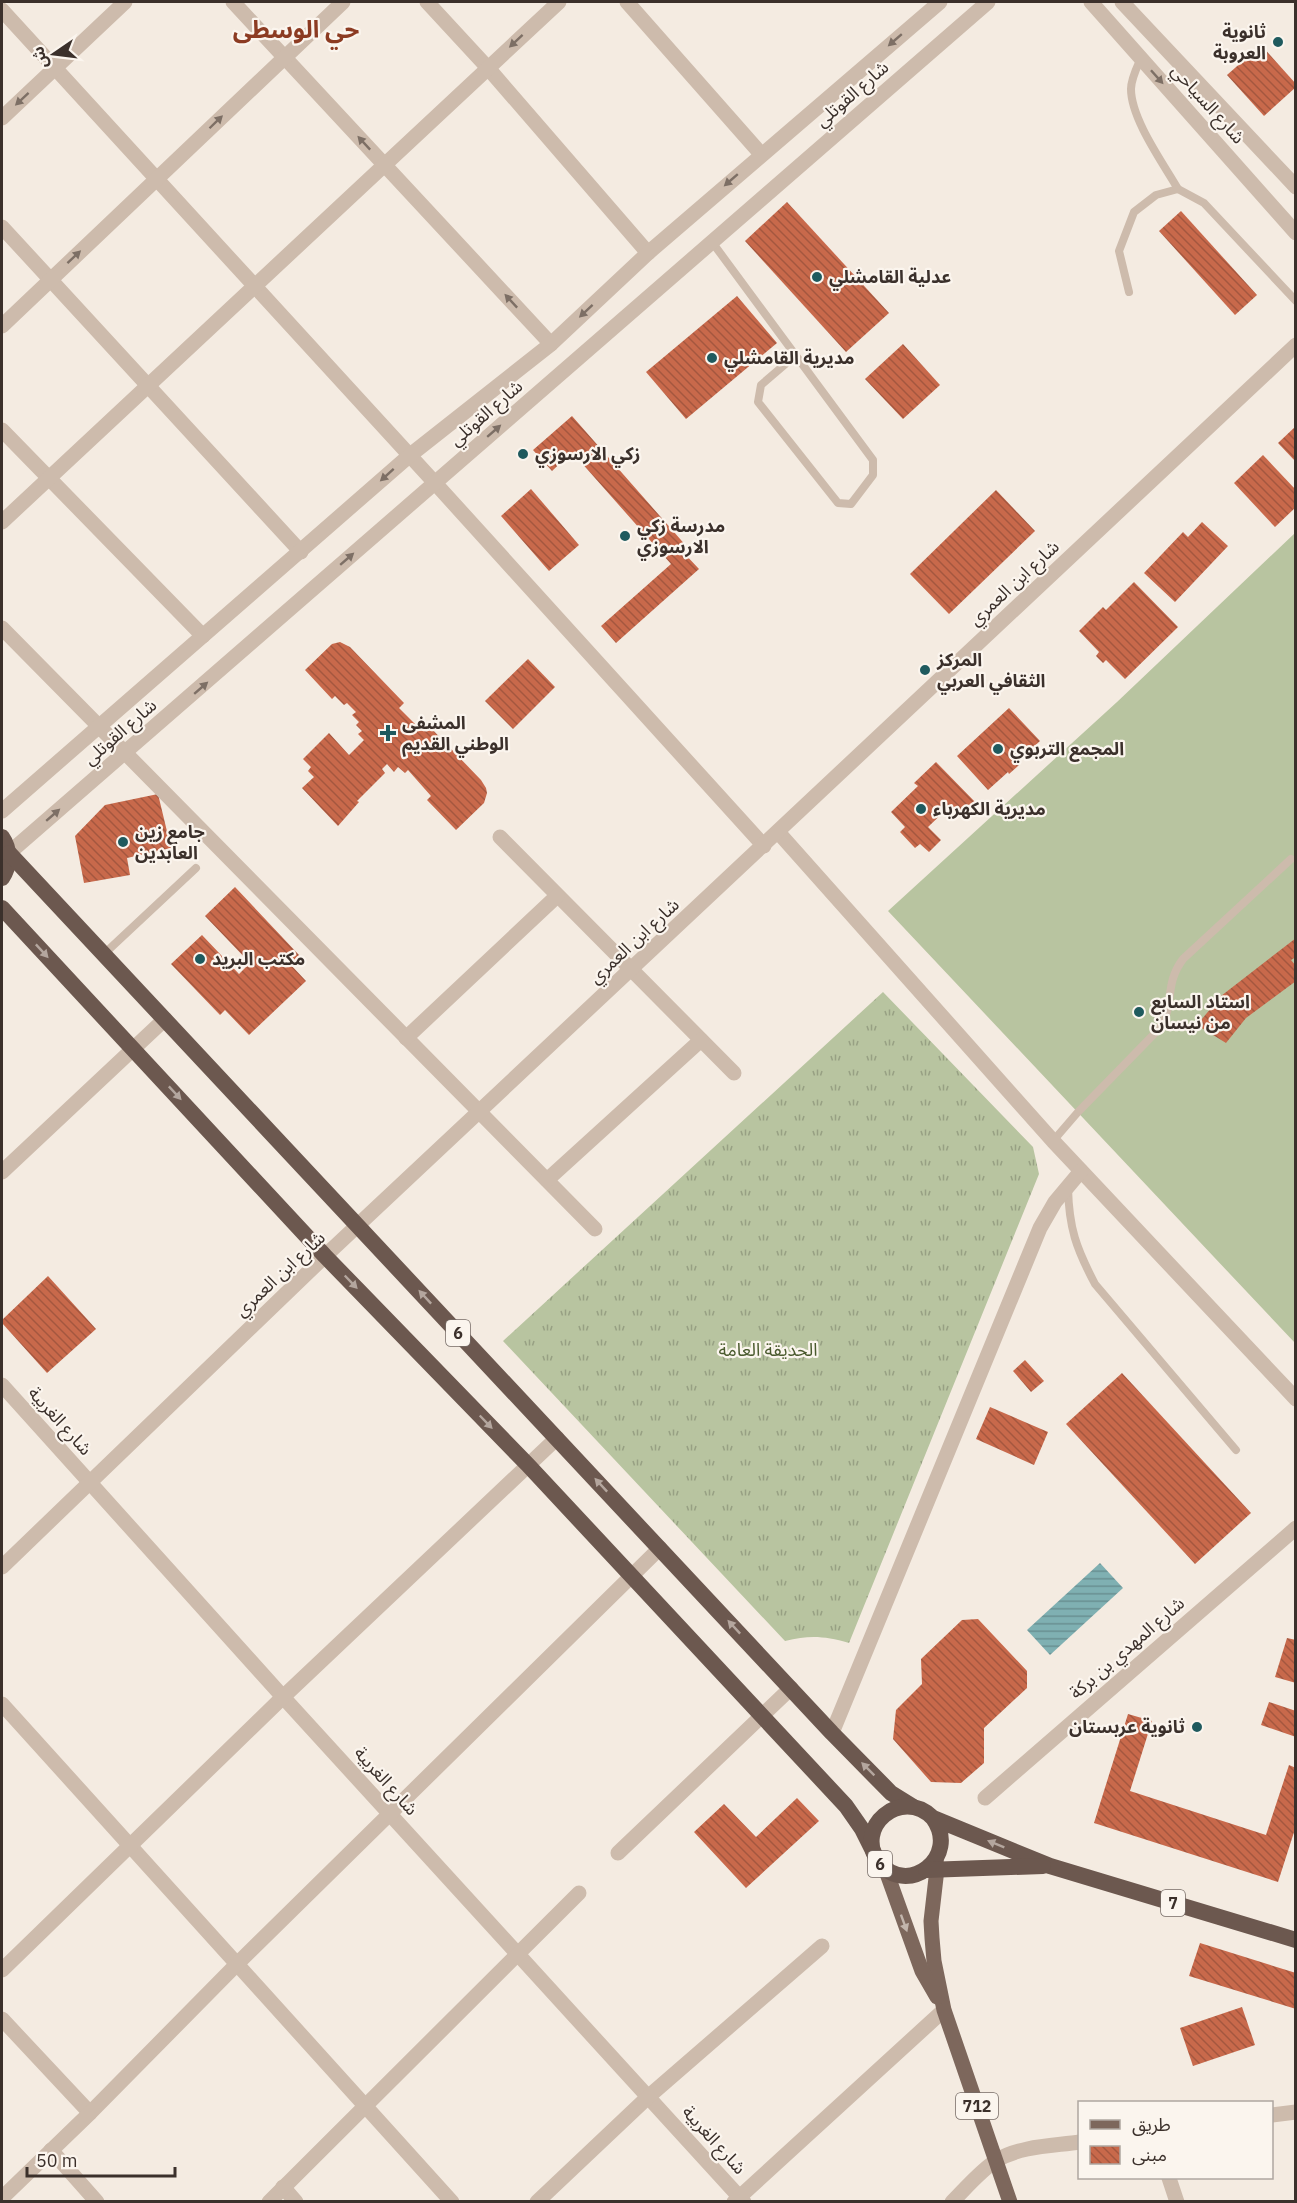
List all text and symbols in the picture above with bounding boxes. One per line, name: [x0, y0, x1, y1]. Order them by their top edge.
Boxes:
district label: حي الوسطى: [233, 13, 359, 50]
place label: ثانوية العروبة: [1213, 20, 1266, 64]
north arrow: [24, 24, 84, 84]
one-way arrow: [887, 33, 903, 46]
one-way arrow: [509, 34, 523, 48]
marker: ثانوية العروبة: [1271, 35, 1285, 49]
text: ش: [27, 44, 52, 71]
street label: شارع القوتلي: [810, 56, 895, 134]
street label: شارع السياحي: [1164, 59, 1250, 150]
one-way arrow: [1150, 69, 1163, 84]
one-way arrow: [15, 92, 29, 106]
one-way arrow: [208, 116, 222, 130]
one-way arrow: [357, 135, 371, 150]
one-way arrow: [724, 173, 739, 186]
one-way arrow: [67, 250, 81, 264]
place label: عدلية القامشلي: [829, 265, 951, 291]
marker: عدلية القامشلي: [810, 270, 824, 284]
one-way arrow: [505, 294, 518, 309]
one-way arrow: [580, 303, 594, 317]
place label: مديرية القامشلي: [724, 346, 854, 372]
marker: مديرية القامشلي: [705, 351, 719, 365]
street label: شارع القوتلي: [444, 375, 529, 453]
one-way arrow: [486, 425, 501, 438]
place label: زكي الارسوزي: [535, 442, 640, 468]
marker: زكي الارسوزي: [516, 447, 530, 461]
one-way arrow: [380, 468, 395, 482]
place label: مدرسة زكي الارسوزي: [637, 514, 725, 561]
marker: مدرسة زكي الارسوزي: [618, 529, 632, 543]
street label: شارع ابن العمري: [964, 535, 1066, 633]
one-way arrow: [340, 552, 355, 566]
place label: المركز الثقافي العربي: [936, 648, 1045, 695]
marker: المركز الثقافي العربي: [918, 663, 932, 677]
one-way arrow: [193, 681, 208, 695]
street label: شارع القوتلي: [78, 694, 163, 772]
place label: المشفى الوطني القديم: [402, 711, 509, 758]
marker: المشفى الوطني القديم: [379, 724, 397, 742]
place label: المجمع التربوي: [1010, 737, 1124, 763]
marker: المجمع التربوي: [991, 742, 1005, 756]
place label: مديرية الكهرباء: [933, 797, 1046, 820]
marker: مديرية الكهرباء: [914, 802, 928, 816]
one-way arrow: [45, 809, 60, 822]
place label: جامع زين العابدين: [135, 820, 205, 864]
marker: جامع زين العابدين: [116, 835, 130, 849]
street label: شارع ابن العمري: [584, 893, 686, 991]
one-way arrow: [34, 943, 48, 957]
place label: مكتب البريد: [212, 947, 305, 970]
marker: مكتب البريد: [193, 952, 207, 966]
place label: استاد السابع من نيسان: [1151, 990, 1250, 1034]
marker: استاد السابع من نيسان: [1132, 1005, 1146, 1019]
one-way arrow: [168, 1085, 181, 1100]
street label: شارع ابن العمري: [230, 1226, 332, 1324]
one-way arrow: [343, 1275, 357, 1289]
one-way arrow: [418, 1290, 432, 1304]
road number: 6: [446, 1320, 470, 1346]
park label: الحديقة العامة: [718, 1338, 818, 1361]
street label: شارع الغربية: [21, 1382, 97, 1462]
one-way arrow: [479, 1414, 493, 1428]
one-way arrow: [595, 1478, 608, 1493]
street label: شارع المهدي بن بركة: [1064, 1591, 1191, 1706]
one-way arrow: [727, 1620, 741, 1635]
place label: ثانوية عربستان: [1069, 1715, 1185, 1738]
marker: ثانوية عربستان: [1190, 1720, 1204, 1734]
street label: شارع الغربية: [347, 1742, 423, 1822]
one-way arrow: [861, 1763, 875, 1777]
one-way arrow: [987, 1839, 1005, 1848]
road number: 6: [868, 1851, 892, 1877]
road number: 7: [1161, 1890, 1185, 1916]
one-way arrow: [900, 1914, 910, 1932]
road number: 712: [956, 2093, 998, 2119]
street label: شارع الغربية: [675, 2101, 751, 2181]
legend: [1078, 2101, 1273, 2179]
text: طريق: [1132, 2113, 1171, 2136]
scale bar: [27, 2140, 176, 2178]
text: مبنى: [1132, 2143, 1167, 2166]
text: 50 m: [36, 2149, 78, 2172]

